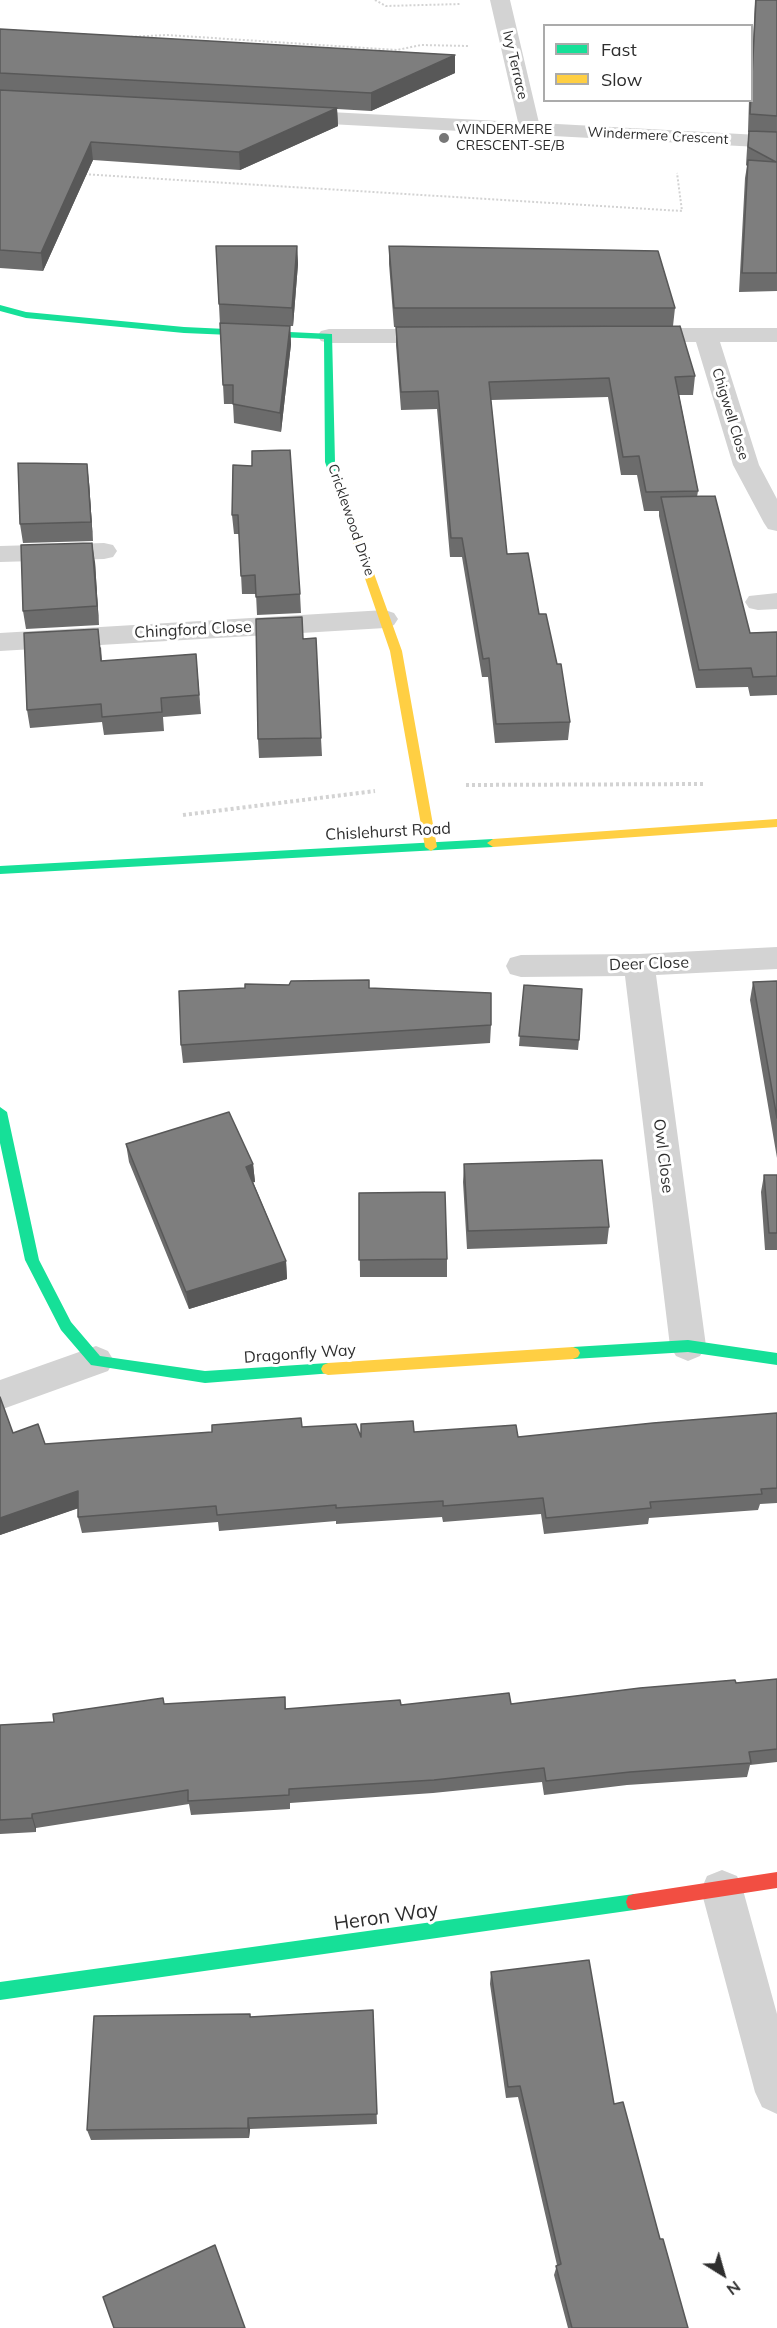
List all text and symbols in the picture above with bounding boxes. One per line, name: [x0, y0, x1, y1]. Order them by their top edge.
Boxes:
legend: [543, 24, 753, 102]
street label: Ivy Terrace: [499, 29, 531, 101]
text: Fast: [601, 38, 637, 61]
text: Slow: [601, 68, 642, 91]
place label: WINDERMERE CRESCENT-SE/B: [456, 122, 565, 154]
street label: Windermere Crescent: [587, 124, 729, 148]
marker: WINDERMERE CRESCENT-SE/B: [437, 131, 451, 145]
street label: Chigwell Close: [708, 366, 752, 462]
street label: Cricklewood Drive: [324, 462, 378, 578]
street label: Chingford Close: [134, 617, 252, 643]
street label: Chislehurst Road: [325, 819, 451, 845]
street label: Deer Close: [609, 953, 689, 975]
street label: Owl Close: [649, 1118, 677, 1194]
street label: Dragonfly Way: [243, 1341, 357, 1367]
street label: Heron Way: [332, 1898, 440, 1936]
north arrow: [693, 2244, 753, 2304]
text: N: [723, 2277, 745, 2300]

